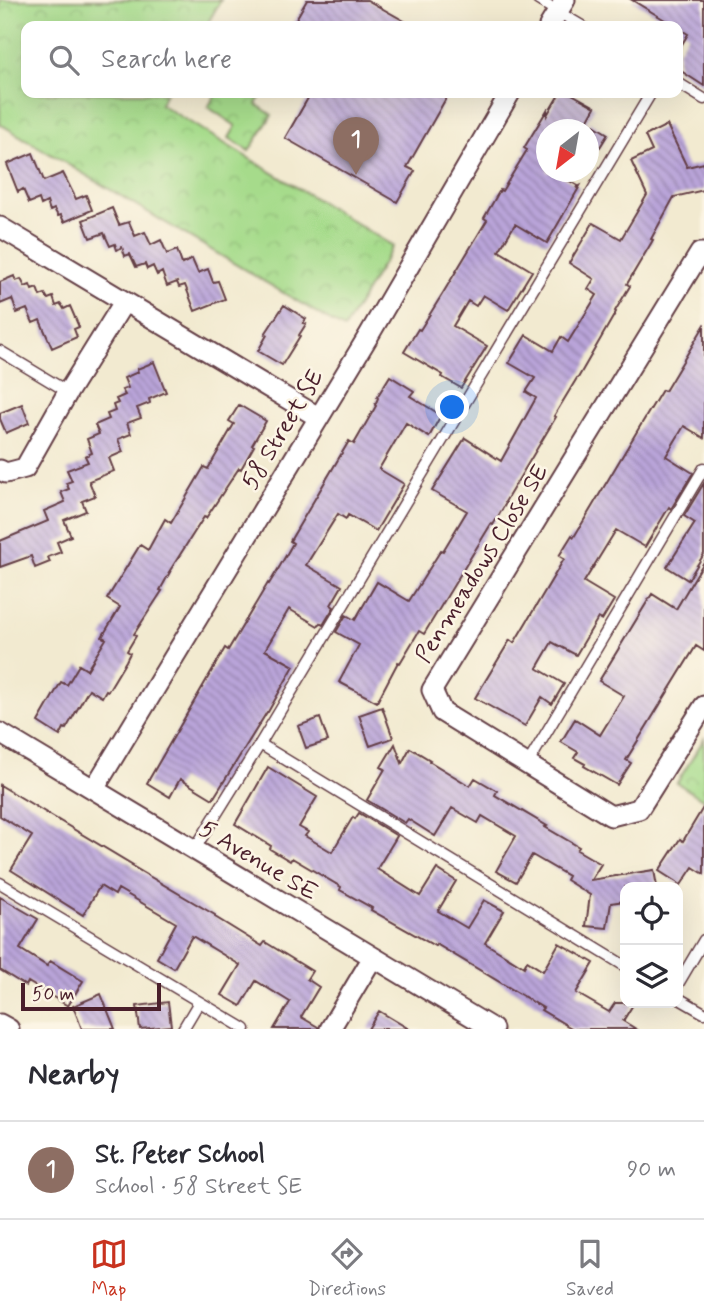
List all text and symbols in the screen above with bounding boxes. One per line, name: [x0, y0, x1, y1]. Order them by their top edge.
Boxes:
search box: [21, 21, 683, 98]
icon: search: [45, 41, 83, 79]
text: Search here: [101, 43, 232, 77]
pin: 1: [333, 117, 379, 175]
north arrow: [536, 119, 599, 182]
street label: 58 Street SE: [235, 364, 331, 496]
your location: [435, 390, 469, 424]
street label: Penmeadows Close SE: [409, 458, 556, 669]
street label: 5 Avenue SE: [193, 814, 323, 909]
map controls: [620, 882, 683, 1008]
button: locate: [620, 882, 683, 945]
button: layers: [620, 945, 683, 1008]
scale bar: [21, 980, 161, 1012]
text: 50 m: [32, 982, 75, 1007]
text: Nearby: [28, 1055, 119, 1094]
text: St. Peter School: [95, 1138, 265, 1172]
text: 1: [46, 1155, 56, 1185]
text: 90 m: [627, 1155, 676, 1185]
text: School · 58 Street SE: [95, 1172, 302, 1202]
tab: Map: [90, 1235, 128, 1302]
tab: Directions: [308, 1235, 386, 1302]
tab: Saved: [566, 1235, 614, 1302]

